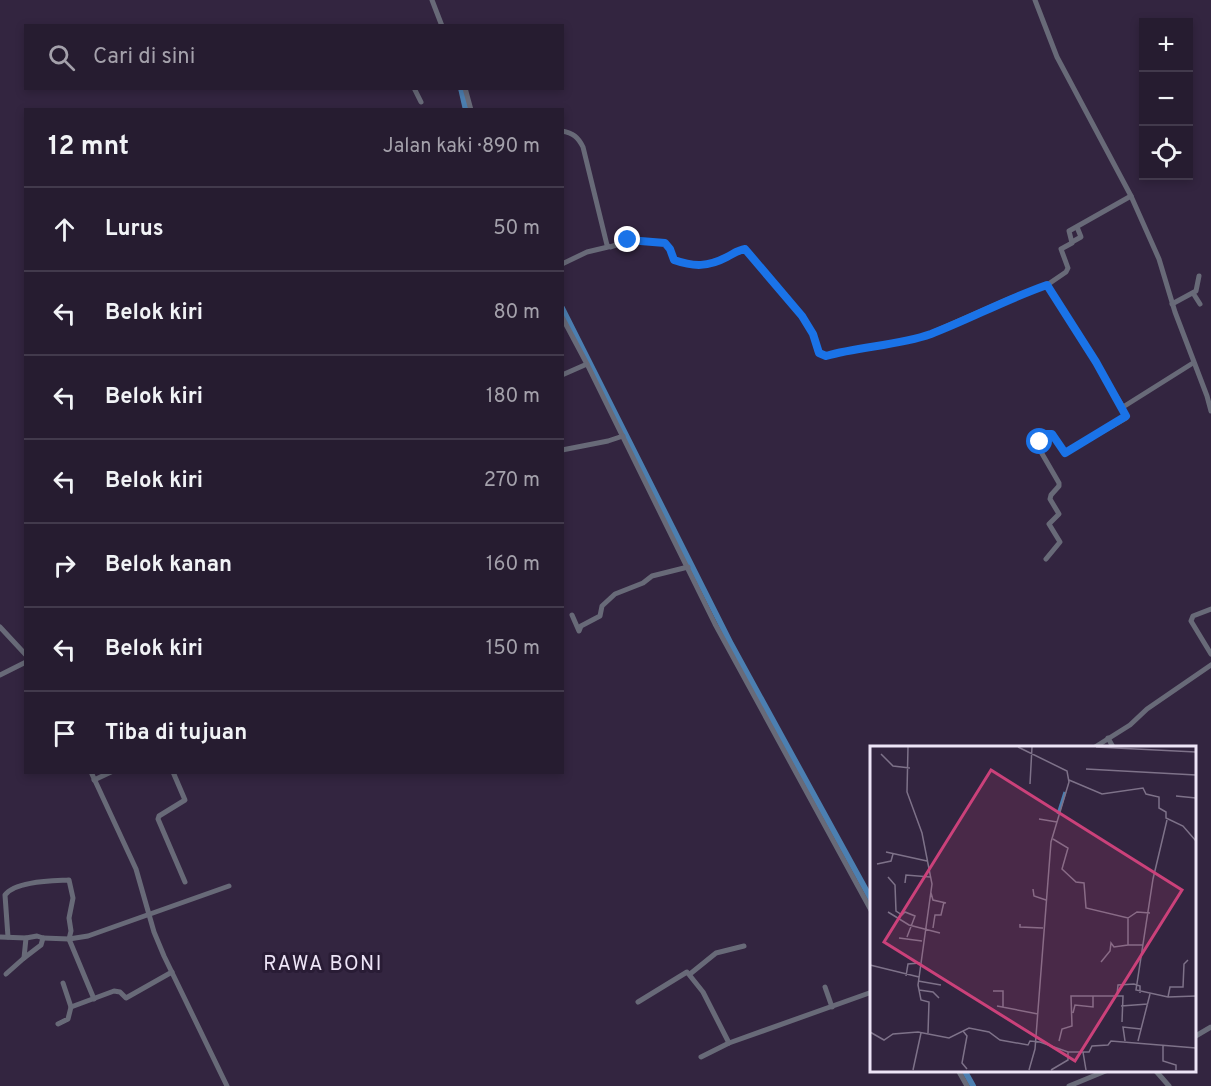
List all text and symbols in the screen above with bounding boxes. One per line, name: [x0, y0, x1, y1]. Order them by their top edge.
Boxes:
map controls: [1139, 18, 1193, 180]
button: +: [1139, 18, 1193, 72]
search box: [24, 24, 564, 90]
icon: search: [45, 41, 78, 74]
text: Cari di sini: [93, 44, 195, 71]
button: −: [1139, 72, 1193, 126]
button: locate: [1139, 126, 1193, 180]
text: 12 mnt: [48, 131, 129, 164]
text: Jalan kaki · 890 m: [383, 134, 540, 160]
icon: ahead: [48, 213, 81, 246]
text: Lurus: [105, 216, 164, 243]
text: 50 m: [493, 216, 540, 242]
route end: [614, 226, 640, 252]
icon: left: [48, 297, 81, 330]
text: Belok kiri: [105, 300, 203, 327]
text: 80 m: [494, 300, 540, 326]
icon: left: [48, 381, 81, 414]
text: Belok kiri: [105, 384, 203, 411]
text: 180 m: [486, 384, 540, 410]
route start: [1026, 428, 1052, 454]
icon: left: [48, 465, 81, 498]
text: Belok kiri: [105, 468, 203, 495]
text: 270 m: [484, 468, 540, 494]
icon: right: [48, 549, 81, 582]
text: Belok kanan: [105, 552, 232, 579]
text: 160 m: [486, 552, 540, 578]
icon: left: [48, 633, 81, 666]
text: Belok kiri: [105, 636, 203, 663]
text: 150 m: [486, 636, 540, 662]
icon: arrive: [48, 717, 81, 750]
text: Tiba di tujuan: [105, 720, 247, 747]
inset map: [870, 746, 1196, 1071]
district label: RAWA BONI: [263, 952, 383, 978]

